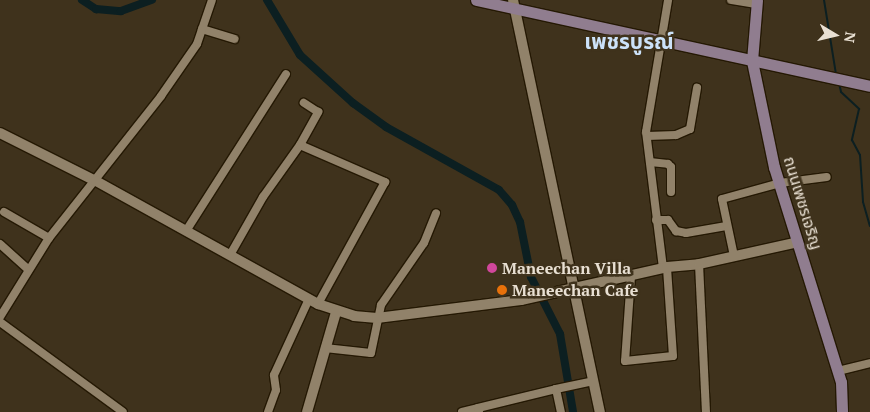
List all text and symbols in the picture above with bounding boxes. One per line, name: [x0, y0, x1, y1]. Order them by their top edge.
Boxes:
north arrow: [810, 10, 860, 60]
district label: เพชรบูรณ์: [584, 28, 674, 54]
text: N: [840, 31, 861, 44]
street label: ถนนเพชรเจริญ: [780, 154, 826, 252]
place label: Maneechan Villa: [502, 258, 631, 278]
marker: Maneechan Villa: [486, 262, 498, 274]
place label: Maneechan Cafe: [512, 280, 638, 300]
marker: Maneechan Cafe: [496, 284, 508, 296]

